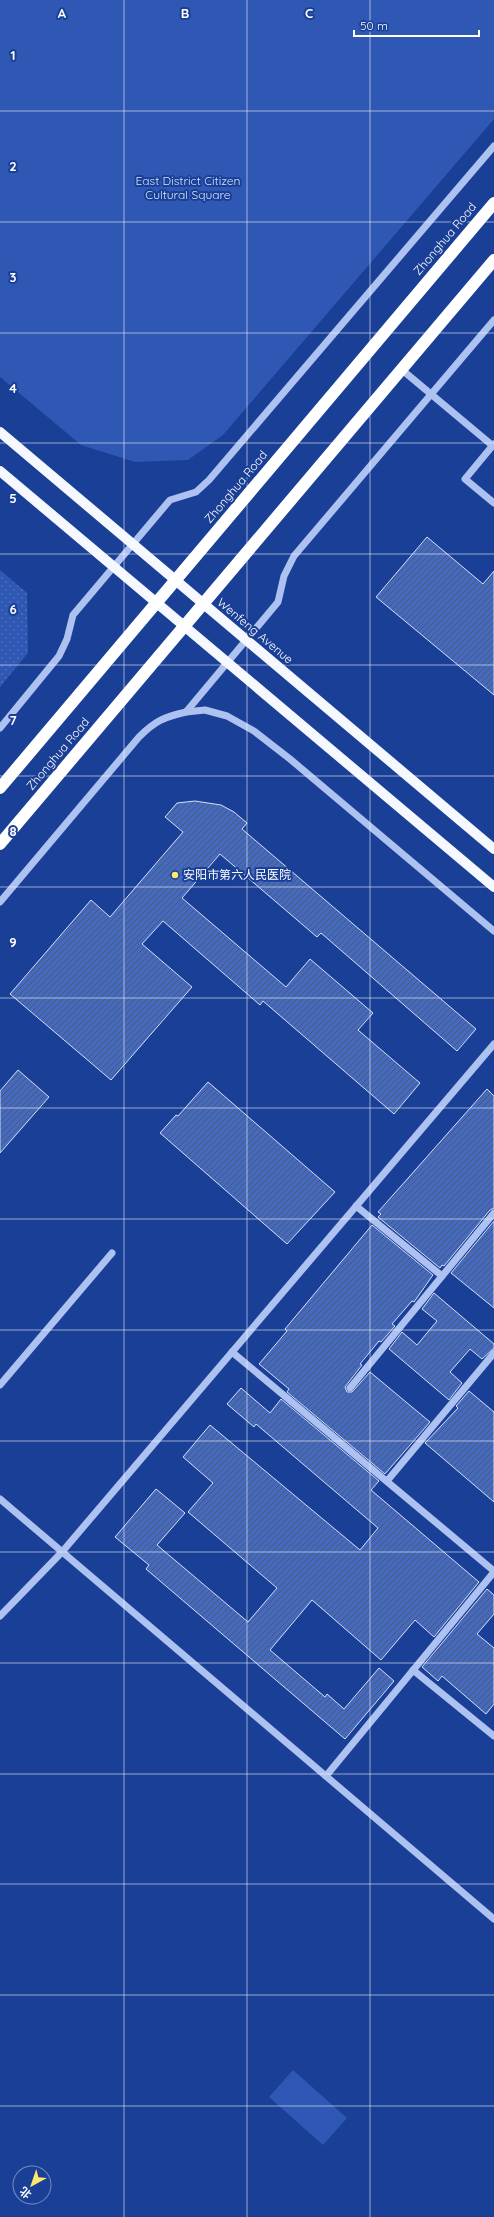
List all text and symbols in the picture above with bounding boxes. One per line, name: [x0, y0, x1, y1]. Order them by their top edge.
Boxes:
text: A: [58, 5, 67, 21]
text: B: [181, 5, 189, 21]
text: C: [305, 5, 313, 21]
scale bar: [354, 12, 479, 38]
text: 50 m: [360, 18, 388, 33]
text: 1: [10, 47, 16, 63]
text: 2: [9, 158, 17, 174]
park label: East District Citizen Cultural Square: [135, 173, 241, 202]
street label: Zhonghua Road: [410, 199, 479, 278]
text: 3: [10, 269, 17, 285]
text: 4: [9, 380, 17, 396]
street label: Zhonghua Road: [201, 447, 270, 526]
text: 5: [9, 490, 17, 506]
street label: Wenfeng Avenue: [214, 594, 297, 667]
text: 6: [9, 601, 17, 617]
text: 7: [9, 712, 17, 728]
street label: Zhonghua Road: [23, 714, 92, 793]
text: 8: [9, 823, 17, 839]
place label: 安阳市第六人民医院: [183, 867, 291, 882]
marker: 安阳市第六人民医院: [170, 870, 180, 880]
text: 9: [9, 934, 17, 950]
north arrow: [12, 2165, 52, 2205]
text: 北: [17, 2184, 34, 2202]

